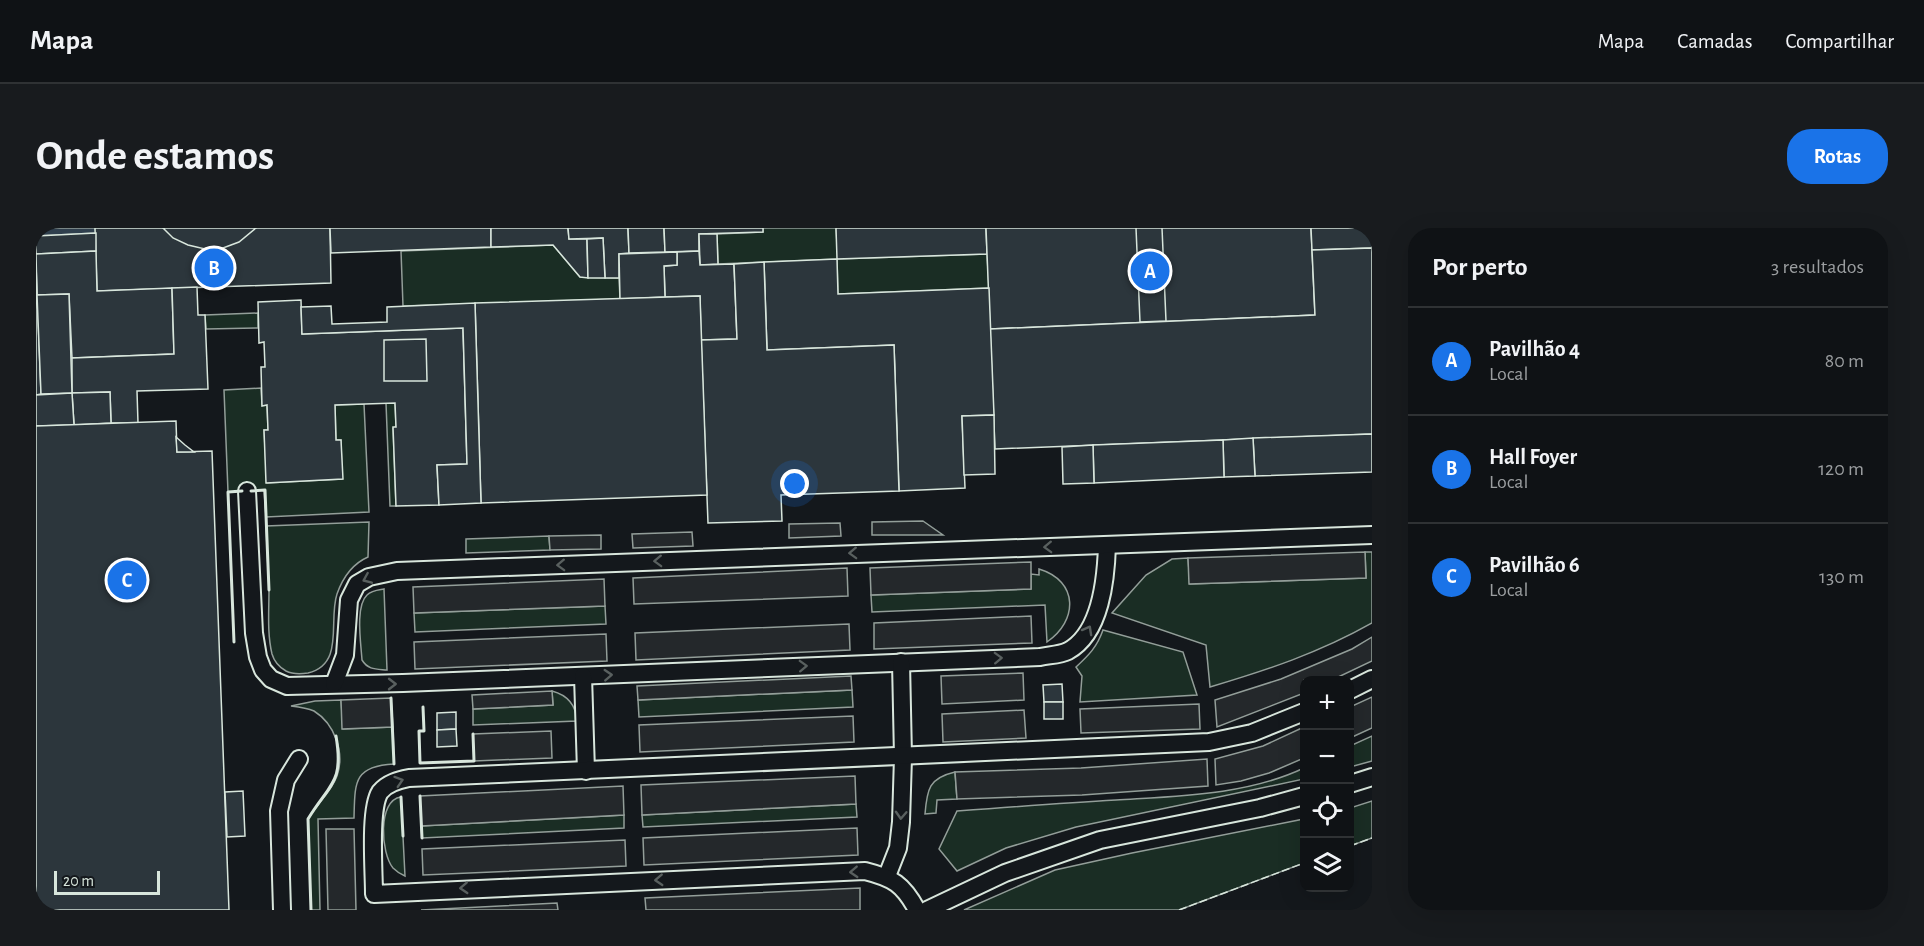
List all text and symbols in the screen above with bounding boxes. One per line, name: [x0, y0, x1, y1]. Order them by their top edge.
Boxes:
text: Mapa: [30, 27, 93, 55]
text: Mapa: [1598, 31, 1644, 52]
text: Camadas: [1677, 31, 1752, 52]
text: Compartilhar: [1785, 31, 1894, 52]
button: Rotas: [1787, 129, 1888, 184]
text: Onde estamos: [36, 135, 274, 177]
pin: B: [194, 246, 234, 291]
pin: A: [1130, 248, 1170, 294]
text: Por perto: [1432, 254, 1528, 280]
text: 3 resultados: [1771, 257, 1864, 277]
text: Pavilhão 4: [1489, 338, 1580, 360]
text: A: [1446, 351, 1458, 371]
text: 80 m: [1825, 351, 1864, 371]
text: Local: [1489, 364, 1529, 384]
text: Hall Foyer: [1489, 446, 1577, 468]
text: B: [1446, 459, 1457, 479]
text: 120 m: [1818, 459, 1864, 479]
your location: [780, 469, 809, 498]
text: Local: [1489, 472, 1529, 492]
one-way arrow: [1044, 541, 1053, 554]
one-way arrow: [849, 547, 858, 560]
text: Pavilhão 6: [1489, 554, 1580, 576]
one-way arrow: [654, 555, 663, 568]
pin: C: [108, 558, 146, 602]
one-way arrow: [556, 559, 565, 572]
text: C: [1446, 567, 1457, 587]
text: 130 m: [1819, 567, 1864, 587]
one-way arrow: [363, 572, 374, 584]
text: Local: [1489, 580, 1529, 600]
one-way arrow: [1081, 626, 1092, 636]
one-way arrow: [993, 652, 1002, 665]
one-way arrow: [798, 660, 807, 673]
one-way arrow: [604, 668, 613, 681]
map controls: [1300, 676, 1354, 892]
button: +: [1300, 676, 1354, 730]
one-way arrow: [388, 677, 397, 690]
button: −: [1300, 730, 1354, 784]
one-way arrow: [394, 776, 404, 788]
button: locate: [1300, 784, 1354, 838]
one-way arrow: [895, 811, 908, 820]
button: layers: [1300, 838, 1354, 892]
one-way arrow: [850, 865, 859, 878]
scale bar: [54, 868, 160, 896]
text: 20 m: [63, 873, 94, 889]
one-way arrow: [655, 874, 664, 887]
one-way arrow: [460, 882, 469, 895]

